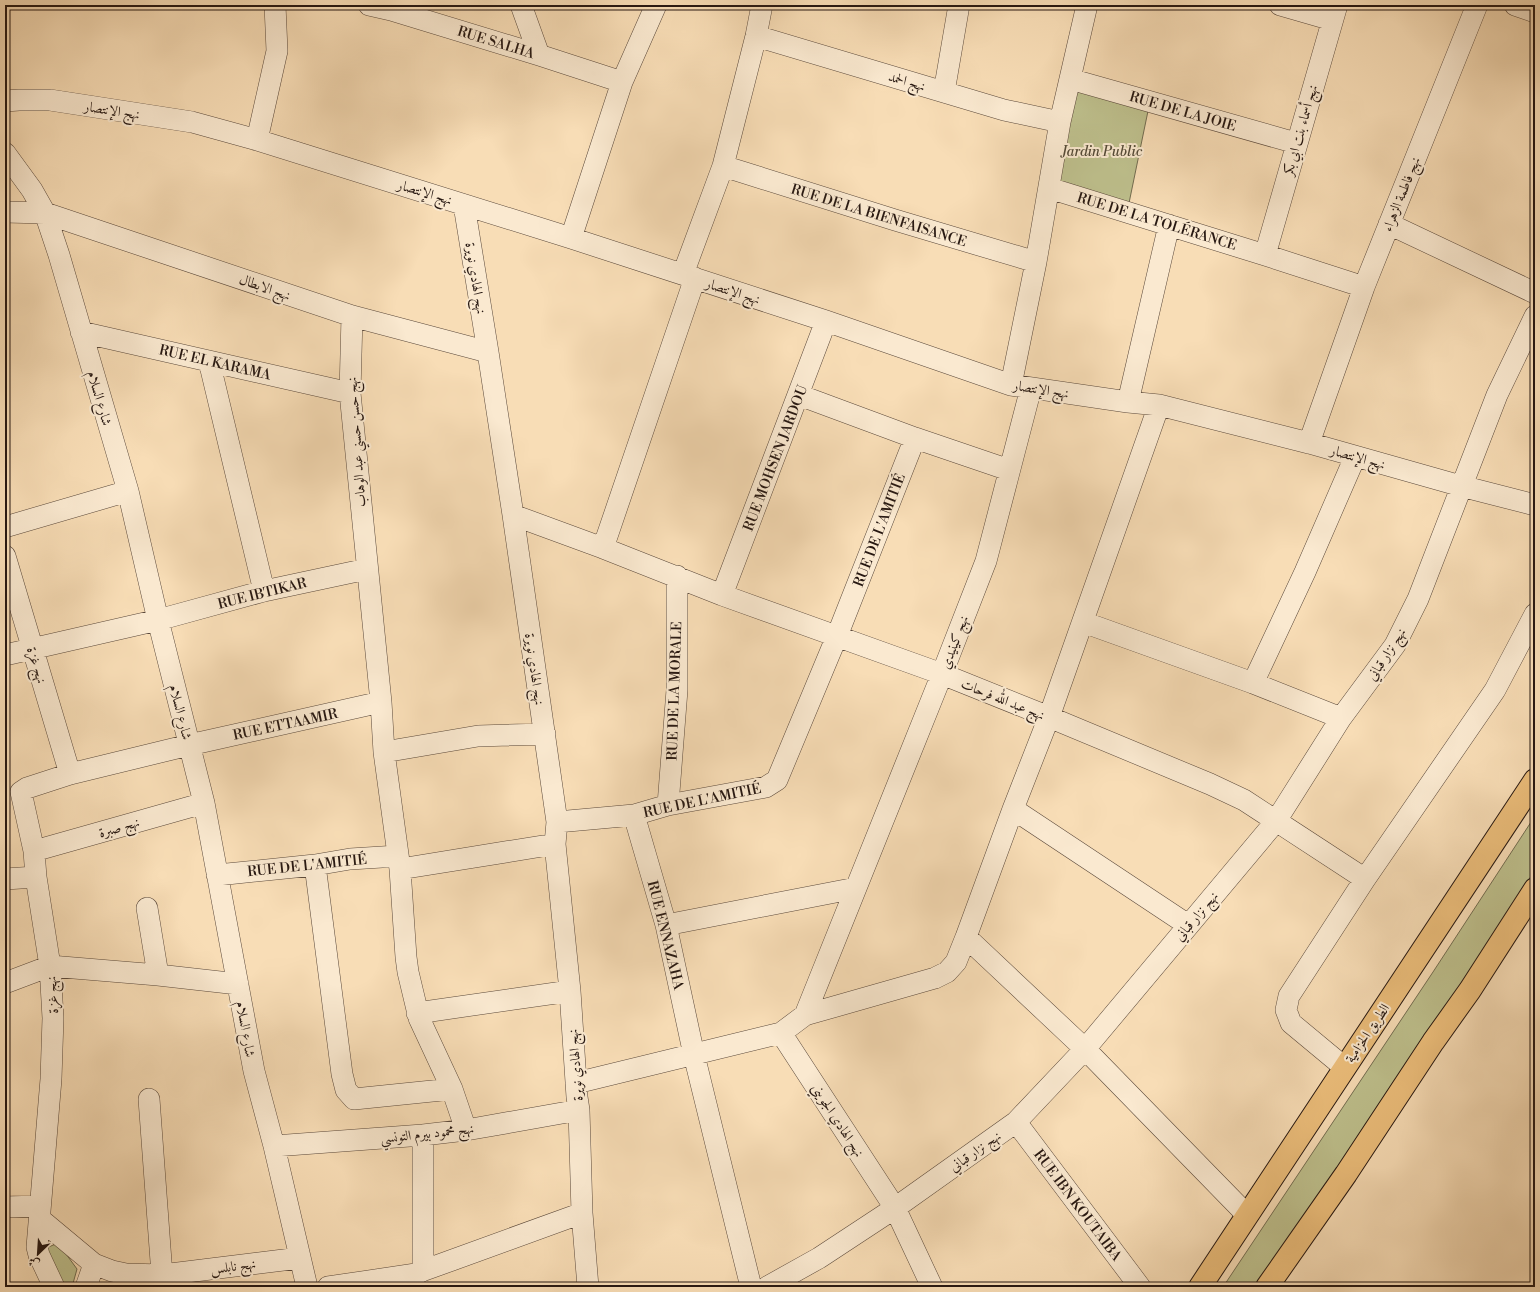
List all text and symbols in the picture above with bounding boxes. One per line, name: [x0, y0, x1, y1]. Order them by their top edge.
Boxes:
street label: RUE SALHA: [455, 23, 537, 63]
street label: نهج الحمد: [885, 68, 927, 99]
street label: نهج أسماء بنت ابي بكر: [1277, 82, 1325, 181]
street label: RUE DE LA JOIE: [1127, 88, 1238, 136]
street label: نهج الإنتصار: [80, 97, 141, 127]
park label: Jardin Public: [1060, 143, 1143, 161]
street label: نهج فاطمة الزهراء: [1379, 154, 1428, 235]
street label: نهج الإنتصار: [392, 176, 454, 213]
street label: RUE DE LA BIENFAISANCE: [789, 181, 969, 251]
street label: RUE DE LA TOLÉRANCE: [1075, 187, 1239, 255]
street label: نهج الهادي نويرة: [457, 241, 490, 316]
street label: نهج الابطال: [236, 271, 293, 308]
street label: نهج الإنتصار: [700, 274, 762, 312]
street label: RUE EL KARAMA: [157, 341, 273, 385]
street label: شارع السلام: [80, 369, 116, 429]
street label: نهج حسن حسني عبد الوهاب: [343, 376, 374, 508]
street label: نهج الإنتصار: [1009, 376, 1070, 406]
street label: RUE MOHSEN JARDOU: [740, 382, 812, 534]
street label: نهج الإنتصار: [1325, 441, 1387, 477]
street label: RUE DE L'AMITIÉ: [848, 470, 910, 590]
street label: RUE IBTIKAR: [216, 574, 309, 614]
street label: نهج كينيدي: [936, 613, 976, 673]
street label: RUE DE LA MORALE: [664, 621, 686, 761]
street label: نهج نزار قباني: [1363, 625, 1413, 686]
street label: نهج الهادي نويرة: [517, 632, 548, 707]
street label: نهج غزة: [19, 645, 50, 687]
street label: نهج عبد الله فرحات: [957, 672, 1048, 728]
street label: شارع السلام: [162, 683, 196, 743]
street label: RUE ETTAAMIR: [231, 705, 340, 745]
street label: RUE DE L'AMITIÉ: [641, 778, 763, 822]
street label: نهج صبرة: [97, 814, 143, 845]
street label: RUE DE L'AMITIÉ: [246, 849, 368, 881]
street label: RUE ENNAZAHA: [643, 879, 687, 992]
street label: نهج نزار قباني: [1171, 888, 1225, 947]
street label: نهج غزة: [43, 975, 66, 1014]
street label: شارع السلام: [228, 1000, 259, 1059]
street label: الطريق الحزامية: [1341, 1000, 1394, 1067]
street label: نهج الهادي نويرة: [564, 1028, 590, 1102]
street label: نهج الهادي الجويني: [804, 1080, 868, 1162]
street label: نهج محمود بيرم التونسي: [379, 1120, 475, 1152]
street label: نهج نزار قباني: [946, 1127, 1007, 1179]
street label: RUE IBN KOUTAIBA: [1029, 1146, 1125, 1265]
north arrow: [18, 1234, 58, 1274]
text: ش: [26, 1253, 42, 1271]
street label: نهج نابلس: [209, 1255, 257, 1282]

